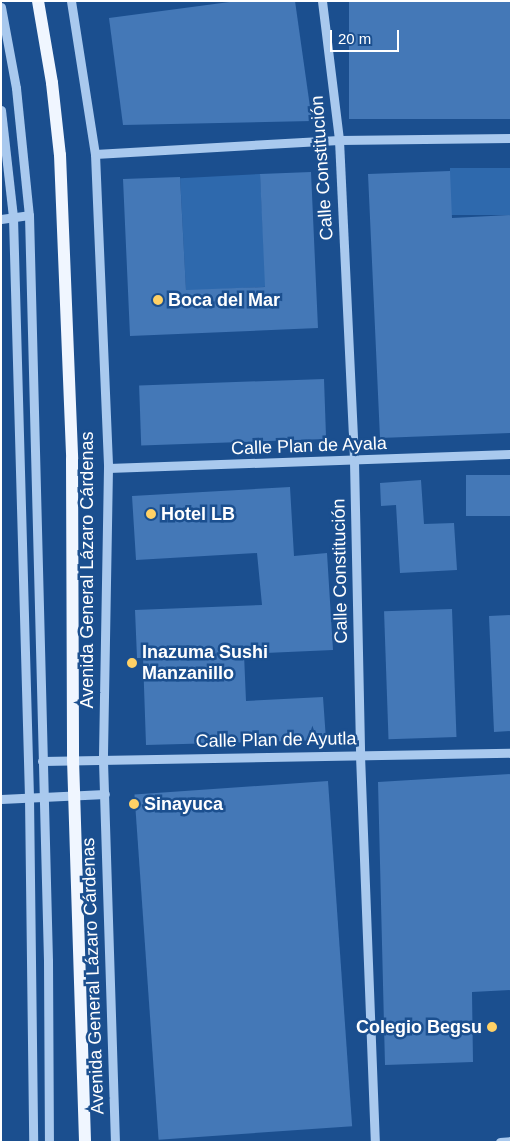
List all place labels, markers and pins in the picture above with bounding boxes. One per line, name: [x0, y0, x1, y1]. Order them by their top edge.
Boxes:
place label: Boca del Mar: [168, 289, 280, 311]
marker: Boca del Mar: [152, 294, 164, 306]
place label: Hotel LB: [161, 503, 235, 525]
marker: Hotel LB: [145, 508, 157, 520]
place label: Inazuma Sushi Manzanillo: [142, 642, 268, 684]
marker: Inazuma Sushi Manzanillo: [126, 657, 138, 669]
place label: Sinayuca: [144, 793, 223, 815]
marker: Sinayuca: [128, 798, 140, 810]
place label: Colegio Begsu: [356, 1016, 482, 1038]
marker: Colegio Begsu: [486, 1021, 498, 1033]

